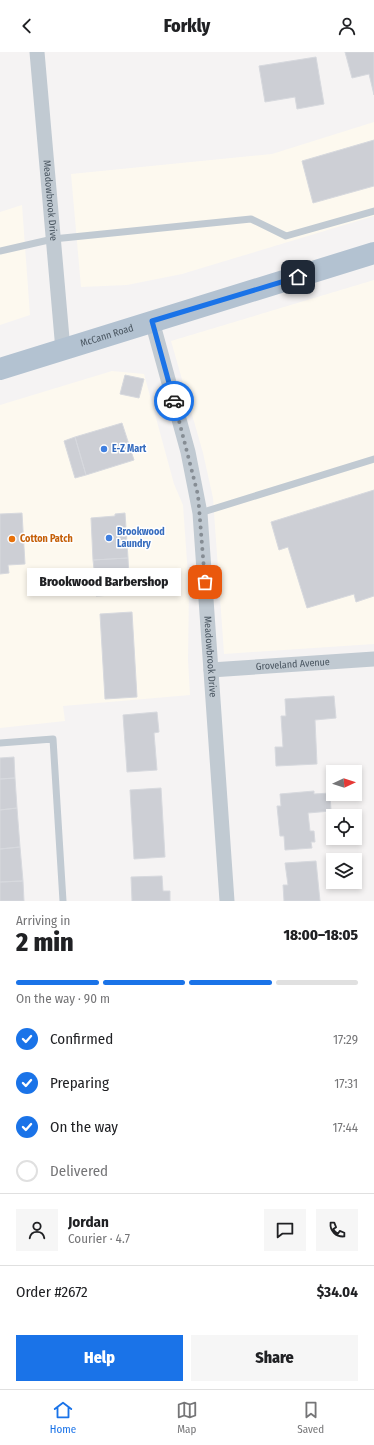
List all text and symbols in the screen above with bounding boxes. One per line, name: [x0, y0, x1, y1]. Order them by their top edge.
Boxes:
icon: back: [16, 15, 38, 37]
text: Forkly: [164, 15, 210, 37]
icon: person: [336, 15, 358, 37]
street label: Meadowbrook Drive: [40, 159, 59, 242]
pin: [281, 260, 315, 294]
icon: home: [287, 266, 309, 288]
street label: McCann Road: [79, 322, 135, 350]
courier: [154, 381, 194, 421]
icon: car: [163, 390, 185, 412]
place label: E-Z Mart: [112, 443, 147, 455]
marker: E-Z Mart: [99, 444, 109, 454]
place label: Brookwood Laundry: [117, 526, 165, 550]
place label: Cotton Patch: [20, 533, 73, 545]
marker: Brookwood Laundry: [104, 533, 114, 543]
marker: Cotton Patch: [7, 534, 17, 544]
pin: [188, 565, 222, 599]
callout: Brookwood Barbershop: [27, 568, 181, 596]
icon: bag: [194, 571, 216, 593]
text: Brookwood Barbershop: [40, 574, 168, 589]
street label: Meadowbrook Drive: [201, 616, 219, 698]
street label: Groveland Avenue: [255, 656, 330, 673]
north arrow: [326, 765, 362, 801]
map controls: [326, 765, 362, 889]
button: locate: [326, 809, 362, 845]
button: layers: [326, 853, 362, 889]
text: Arriving in: [16, 913, 70, 928]
text: 18:00–18:05: [283, 926, 358, 944]
text: 2 min: [16, 927, 74, 958]
text: On the way · 90 m: [16, 991, 110, 1006]
icon: check: [16, 1028, 38, 1050]
text: Confirmed: [50, 1030, 113, 1048]
text: 17:29: [333, 1032, 358, 1047]
icon: check: [16, 1072, 38, 1094]
text: Preparing: [50, 1074, 109, 1092]
text: 17:31: [334, 1076, 358, 1091]
icon: check: [16, 1116, 38, 1138]
text: On the way: [50, 1118, 118, 1136]
text: 17:44: [332, 1120, 358, 1135]
text: Delivered: [50, 1162, 108, 1180]
button: person: [16, 1209, 58, 1251]
button: chat: [264, 1209, 306, 1251]
button: phone: [316, 1209, 358, 1251]
text: Jordan: [68, 1213, 109, 1231]
text: Courier · 4.7: [68, 1231, 130, 1246]
text: Order #2672: [16, 1283, 88, 1301]
text: $34.04: [317, 1283, 358, 1301]
button: Help: [16, 1335, 183, 1381]
button: Share: [191, 1335, 358, 1381]
tab: Home: [50, 1399, 76, 1436]
tab: Map: [176, 1399, 198, 1436]
tab: Saved: [297, 1399, 324, 1436]

